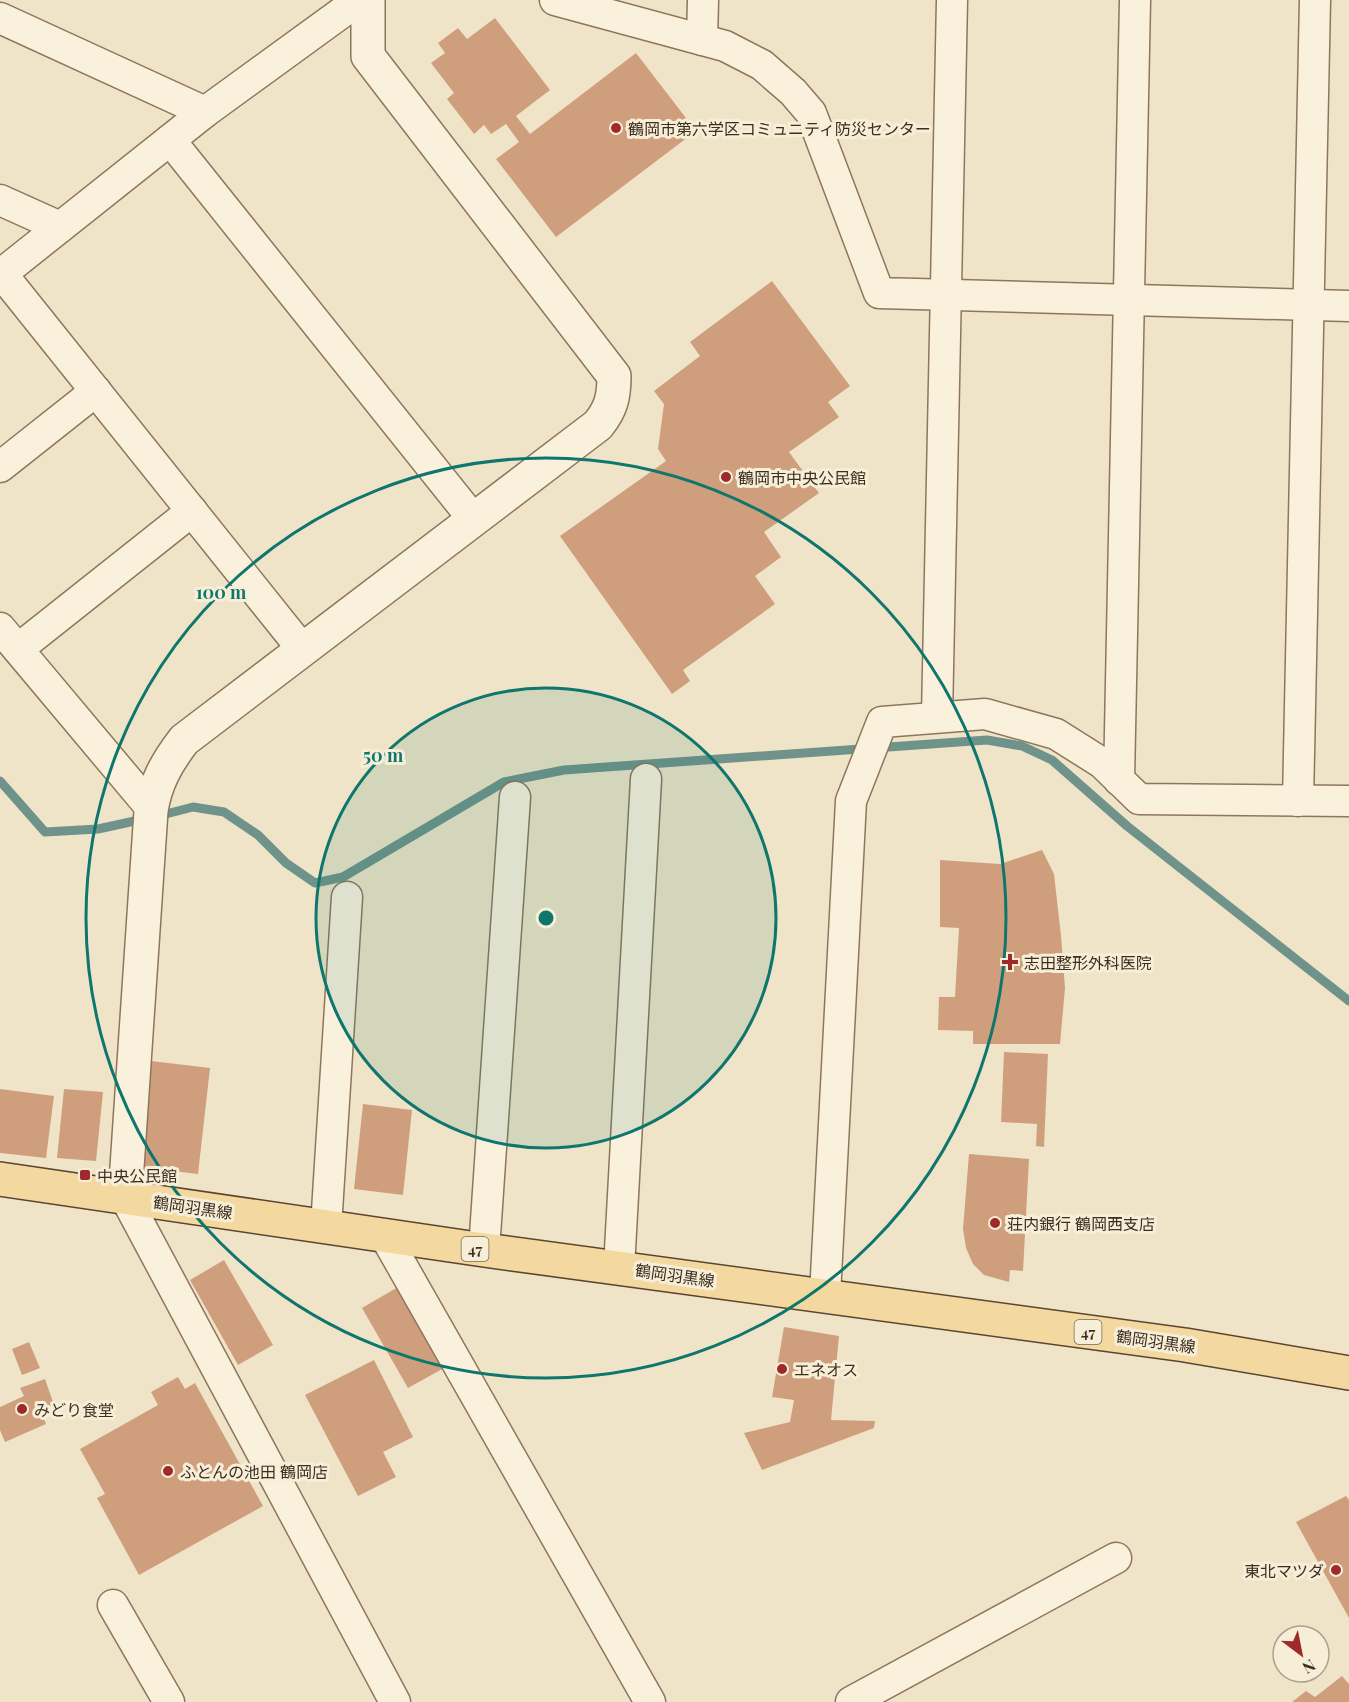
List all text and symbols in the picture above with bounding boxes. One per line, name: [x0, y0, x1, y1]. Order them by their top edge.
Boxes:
place label: 鶴岡市第六学区コミュニティ防災センター: [628, 118, 931, 139]
marker: 鶴岡市第六学区コミュニティ防災センター: [609, 121, 623, 135]
place label: 鶴岡市中央公民館: [738, 467, 866, 488]
marker: 鶴岡市中央公民館: [719, 470, 733, 484]
text: 100 m: [196, 580, 247, 604]
text: 50 m: [363, 743, 404, 767]
centre of rings: [536, 908, 556, 928]
place label: 志田整形外科医院: [1024, 952, 1152, 973]
marker: 志田整形外科医院: [1001, 953, 1019, 971]
place label: 中央公民館: [97, 1165, 177, 1186]
marker: 中央公民館: [78, 1168, 92, 1182]
street label: 鶴岡羽黒線: [152, 1191, 234, 1223]
place label: 荘内銀行 鶴岡西支店: [1007, 1213, 1155, 1234]
marker: 荘内銀行 鶴岡西支店: [988, 1216, 1002, 1230]
road number: 47: [462, 1237, 488, 1261]
street label: 鶴岡羽黒線: [634, 1259, 716, 1291]
road number: 47: [1074, 1320, 1102, 1344]
street label: 鶴岡羽黒線: [1115, 1325, 1197, 1357]
place label: エネオス: [794, 1359, 858, 1380]
marker: エネオス: [775, 1362, 789, 1376]
place label: みどり食堂: [34, 1399, 114, 1420]
marker: みどり食堂: [15, 1402, 29, 1416]
place label: ふとんの池田 鶴岡店: [180, 1461, 328, 1482]
marker: ふとんの池田 鶴岡店: [161, 1464, 175, 1478]
place label: 東北マツダ: [1244, 1560, 1324, 1581]
marker: 東北マツダ: [1329, 1563, 1343, 1577]
north arrow: [1271, 1624, 1331, 1684]
text: N: [1298, 1655, 1320, 1679]

